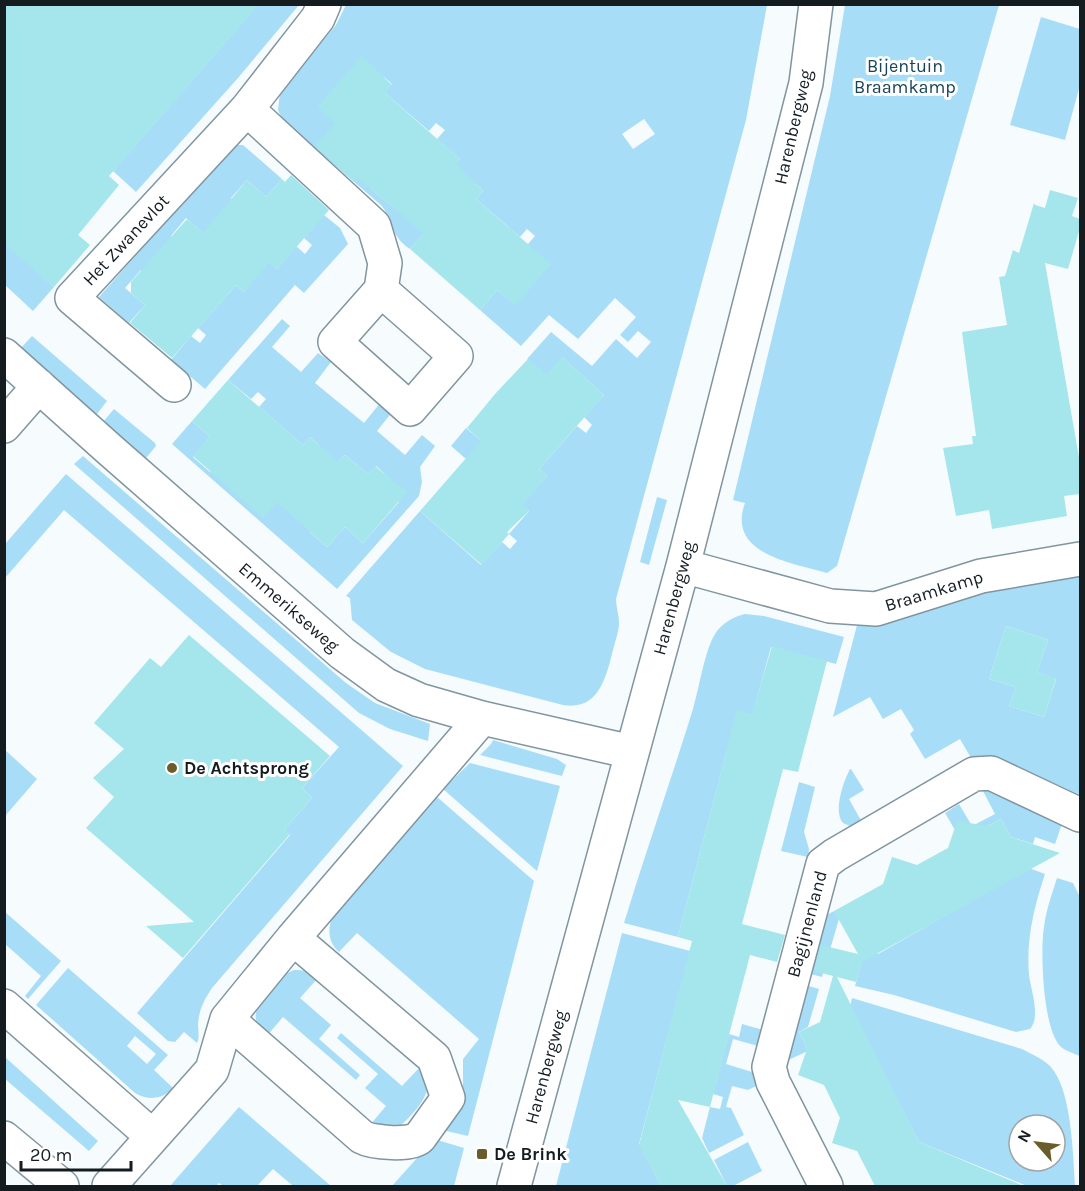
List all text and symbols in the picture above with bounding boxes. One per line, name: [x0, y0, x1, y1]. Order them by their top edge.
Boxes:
park label: Bijentuin Braamkamp: [854, 55, 956, 98]
street label: Harenbergweg: [769, 67, 817, 187]
street label: Het Zwanevlot: [78, 190, 174, 290]
street label: Harenbergweg: [648, 539, 700, 657]
street label: Emmerikseweg: [234, 557, 344, 657]
street label: Braamkamp: [882, 566, 986, 616]
place label: De Achtsprong: [184, 757, 309, 779]
marker: De Achtsprong: [165, 761, 179, 775]
street label: Bagijnenland: [782, 868, 832, 980]
street label: Harenbergweg: [520, 1008, 572, 1126]
north arrow: [1007, 1113, 1067, 1173]
text: N: [1013, 1127, 1035, 1146]
scale bar: [21, 1134, 130, 1172]
place label: De Brink: [494, 1143, 567, 1165]
text: 20 m: [30, 1144, 72, 1166]
marker: De Brink: [475, 1147, 489, 1161]

